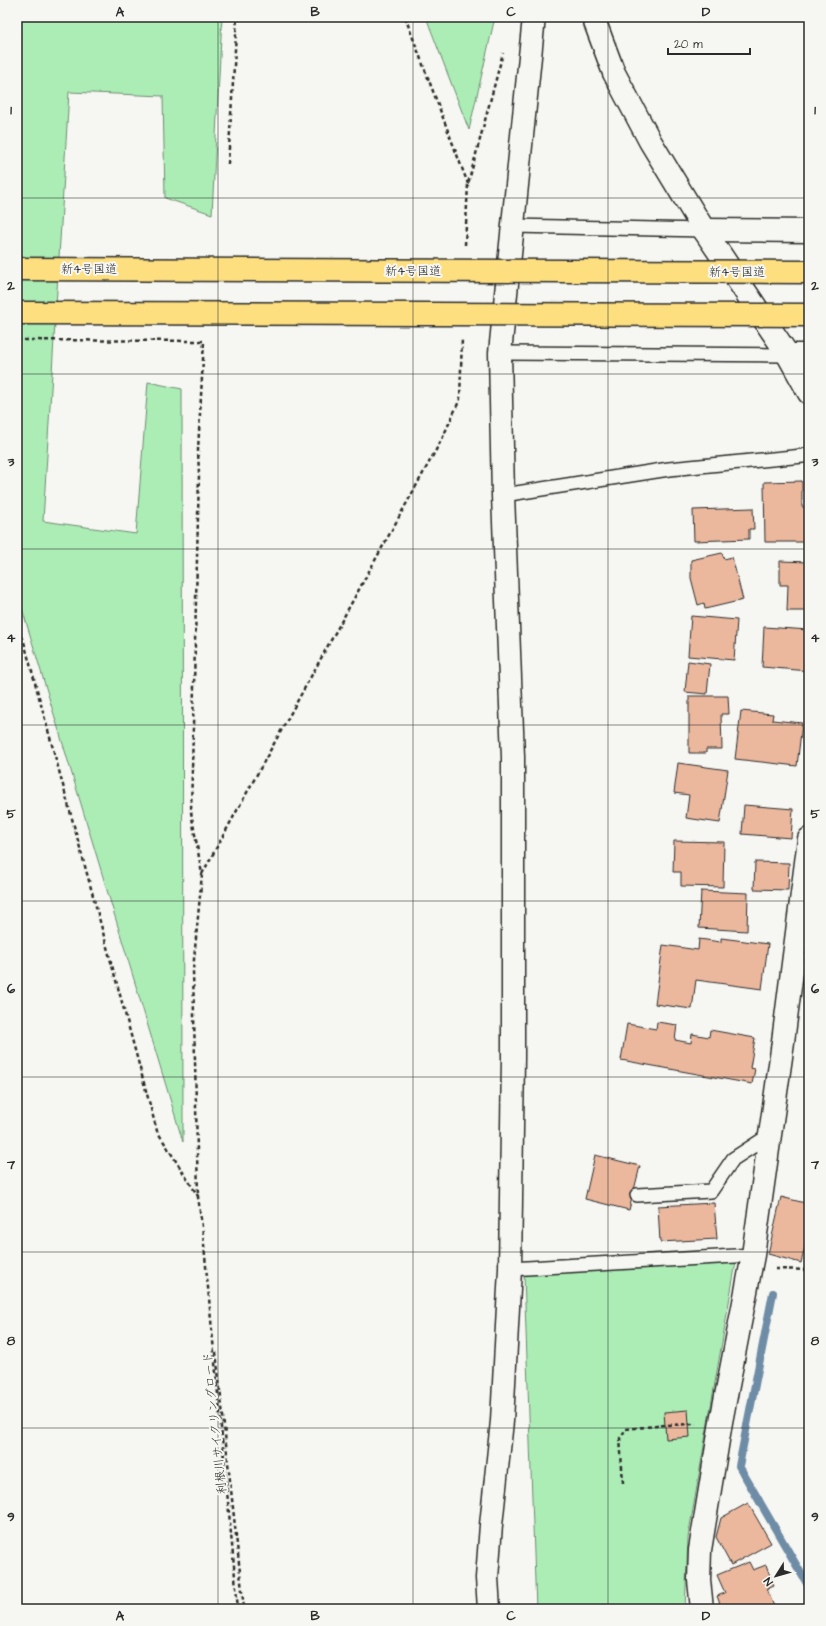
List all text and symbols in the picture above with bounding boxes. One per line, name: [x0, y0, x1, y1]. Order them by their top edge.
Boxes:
text: A: [116, 3, 125, 21]
text: B: [310, 3, 320, 21]
text: C: [506, 3, 516, 21]
text: D: [702, 3, 711, 21]
scale bar: [668, 30, 750, 56]
text: 20 m: [674, 36, 703, 53]
text: 1: [10, 101, 12, 119]
text: 1: [814, 101, 816, 119]
street label: 新4号国道: [61, 261, 117, 278]
street label: 新4号国道: [385, 263, 441, 280]
street label: 新4号国道: [709, 264, 765, 281]
text: 2: [6, 277, 15, 295]
text: 2: [810, 277, 819, 295]
text: 3: [7, 453, 15, 471]
text: 3: [811, 453, 819, 471]
text: 4: [7, 629, 16, 647]
text: 4: [811, 629, 820, 647]
text: 5: [6, 805, 16, 823]
text: 5: [810, 805, 820, 823]
text: 6: [7, 980, 16, 998]
text: 6: [811, 980, 820, 998]
text: 7: [6, 1156, 16, 1174]
text: 7: [810, 1156, 820, 1174]
text: 8: [7, 1332, 16, 1350]
text: 8: [811, 1332, 820, 1350]
street label: 利根川サイクリングロード: [199, 1351, 231, 1495]
text: 9: [7, 1508, 15, 1526]
text: 9: [811, 1508, 819, 1526]
north arrow: [756, 1556, 796, 1596]
text: N: [760, 1574, 776, 1589]
text: A: [116, 1607, 125, 1625]
text: B: [310, 1607, 320, 1625]
text: C: [506, 1607, 516, 1625]
text: D: [702, 1607, 711, 1625]

